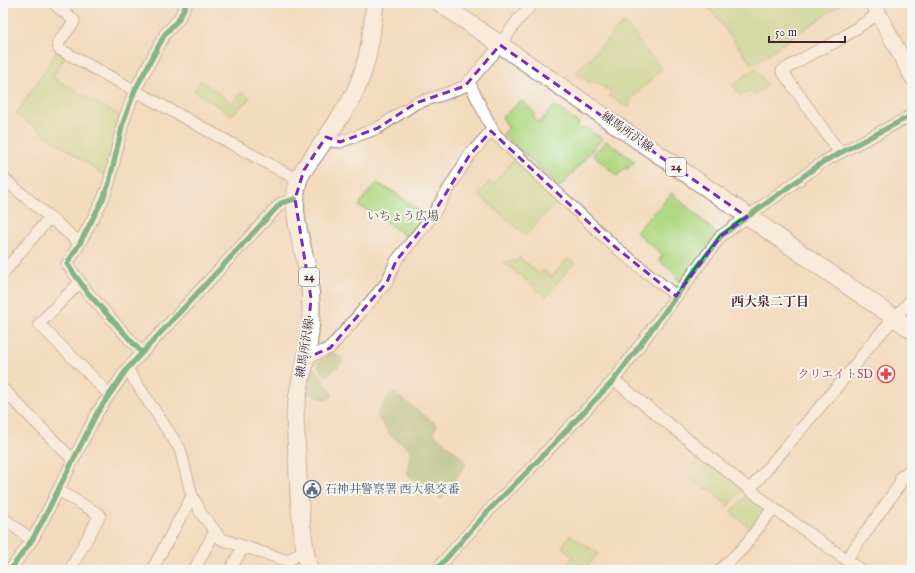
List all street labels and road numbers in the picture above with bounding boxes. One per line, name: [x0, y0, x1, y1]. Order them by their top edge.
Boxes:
street label: 練馬所沢線: [598, 109, 656, 155]
road number: 24: [666, 158, 686, 176]
road number: 24: [299, 268, 319, 286]
street label: 練馬所沢線: [293, 317, 317, 379]

